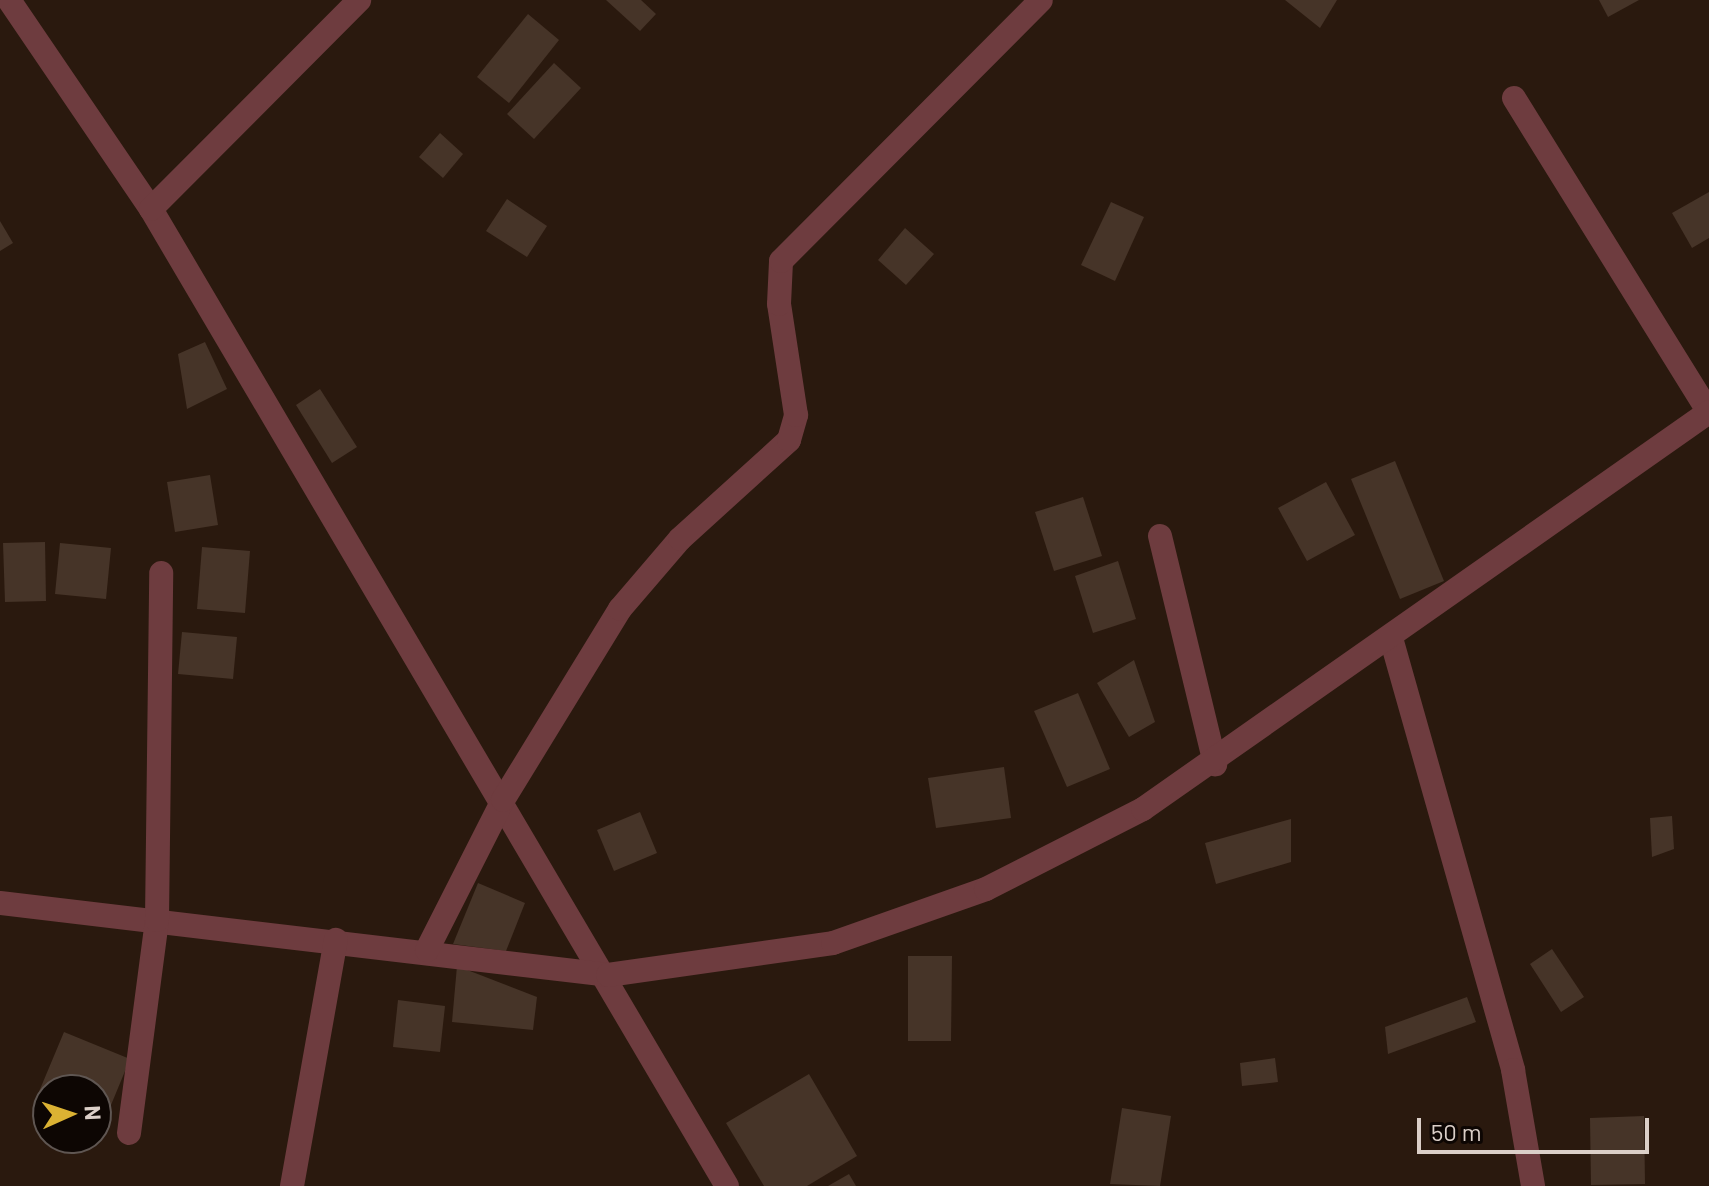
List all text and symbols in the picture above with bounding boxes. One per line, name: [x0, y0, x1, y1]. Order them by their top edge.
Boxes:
north arrow: [32, 1074, 112, 1154]
scale bar: [1421, 1102, 1653, 1152]
text: N: [81, 1105, 107, 1121]
text: 50 m: [1431, 1117, 1482, 1146]

